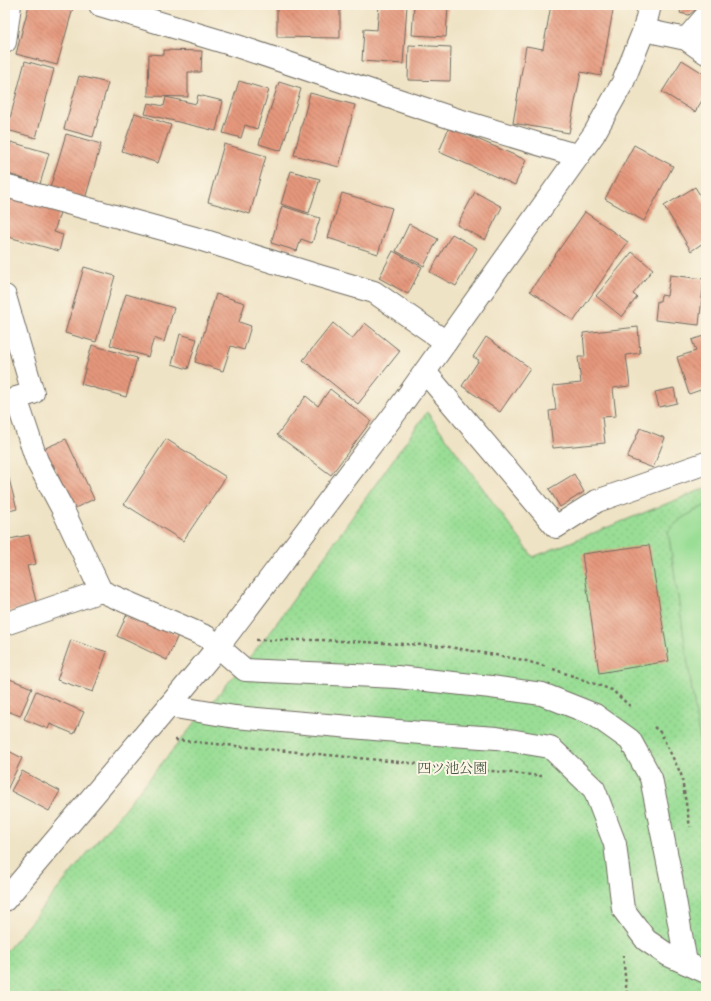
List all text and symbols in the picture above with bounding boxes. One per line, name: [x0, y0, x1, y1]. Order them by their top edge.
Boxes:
park label: 四ツ池公園: [417, 760, 487, 779]

